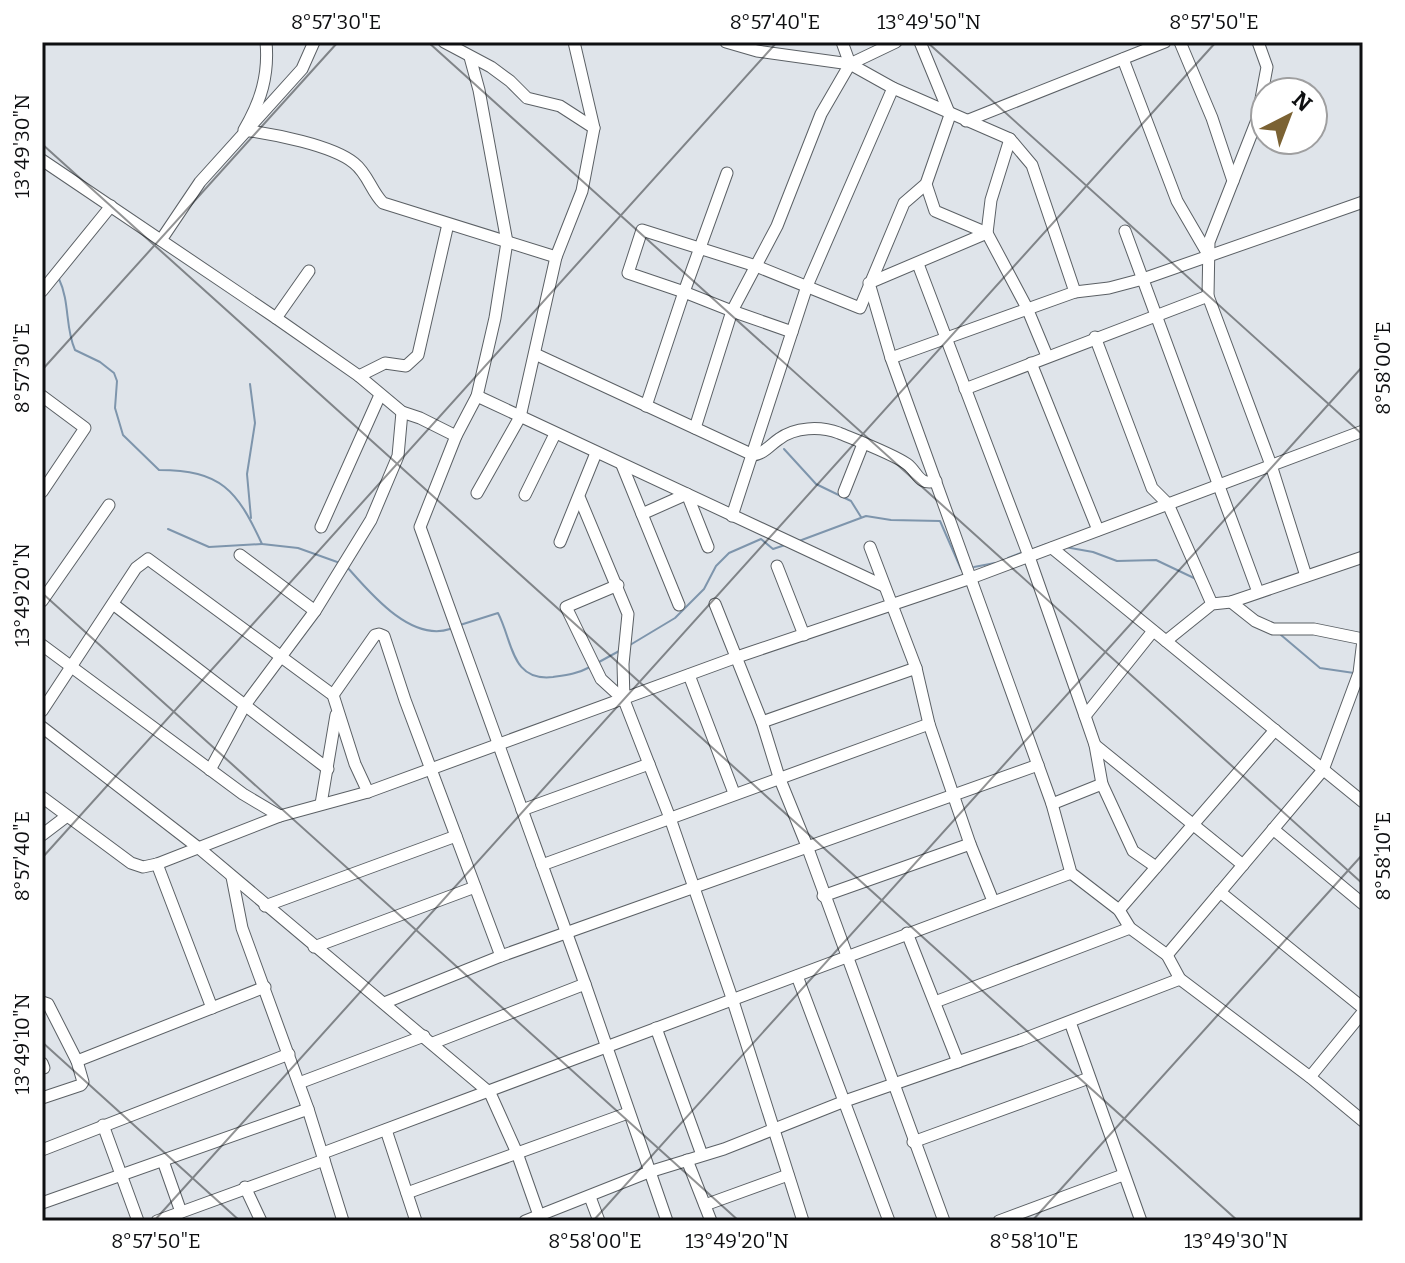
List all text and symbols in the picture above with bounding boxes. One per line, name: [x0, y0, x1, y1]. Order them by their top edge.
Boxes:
text: 8°57'30"E: [291, 10, 381, 34]
text: 8°57'40"E: [730, 10, 820, 34]
text: 13°49'50"N: [877, 10, 981, 34]
text: 8°57'50"E: [1169, 10, 1259, 34]
north arrow: [1249, 76, 1329, 156]
text: N: [1287, 86, 1317, 117]
text: 13°49'30"N: [10, 94, 34, 198]
text: 8°58'00"E: [1371, 321, 1395, 415]
text: 8°57'30"E: [10, 323, 34, 413]
text: 13°49'20"N: [10, 543, 34, 647]
text: 8°57'40"E: [10, 811, 34, 901]
text: 8°58'10"E: [1371, 812, 1395, 900]
text: 13°49'10"N: [10, 993, 34, 1094]
text: 8°57'50"E: [111, 1229, 201, 1253]
text: 8°58'00"E: [548, 1229, 642, 1253]
text: 13°49'20"N: [685, 1229, 789, 1253]
text: 8°58'10"E: [990, 1229, 1078, 1253]
text: 13°49'30"N: [1184, 1229, 1288, 1253]

